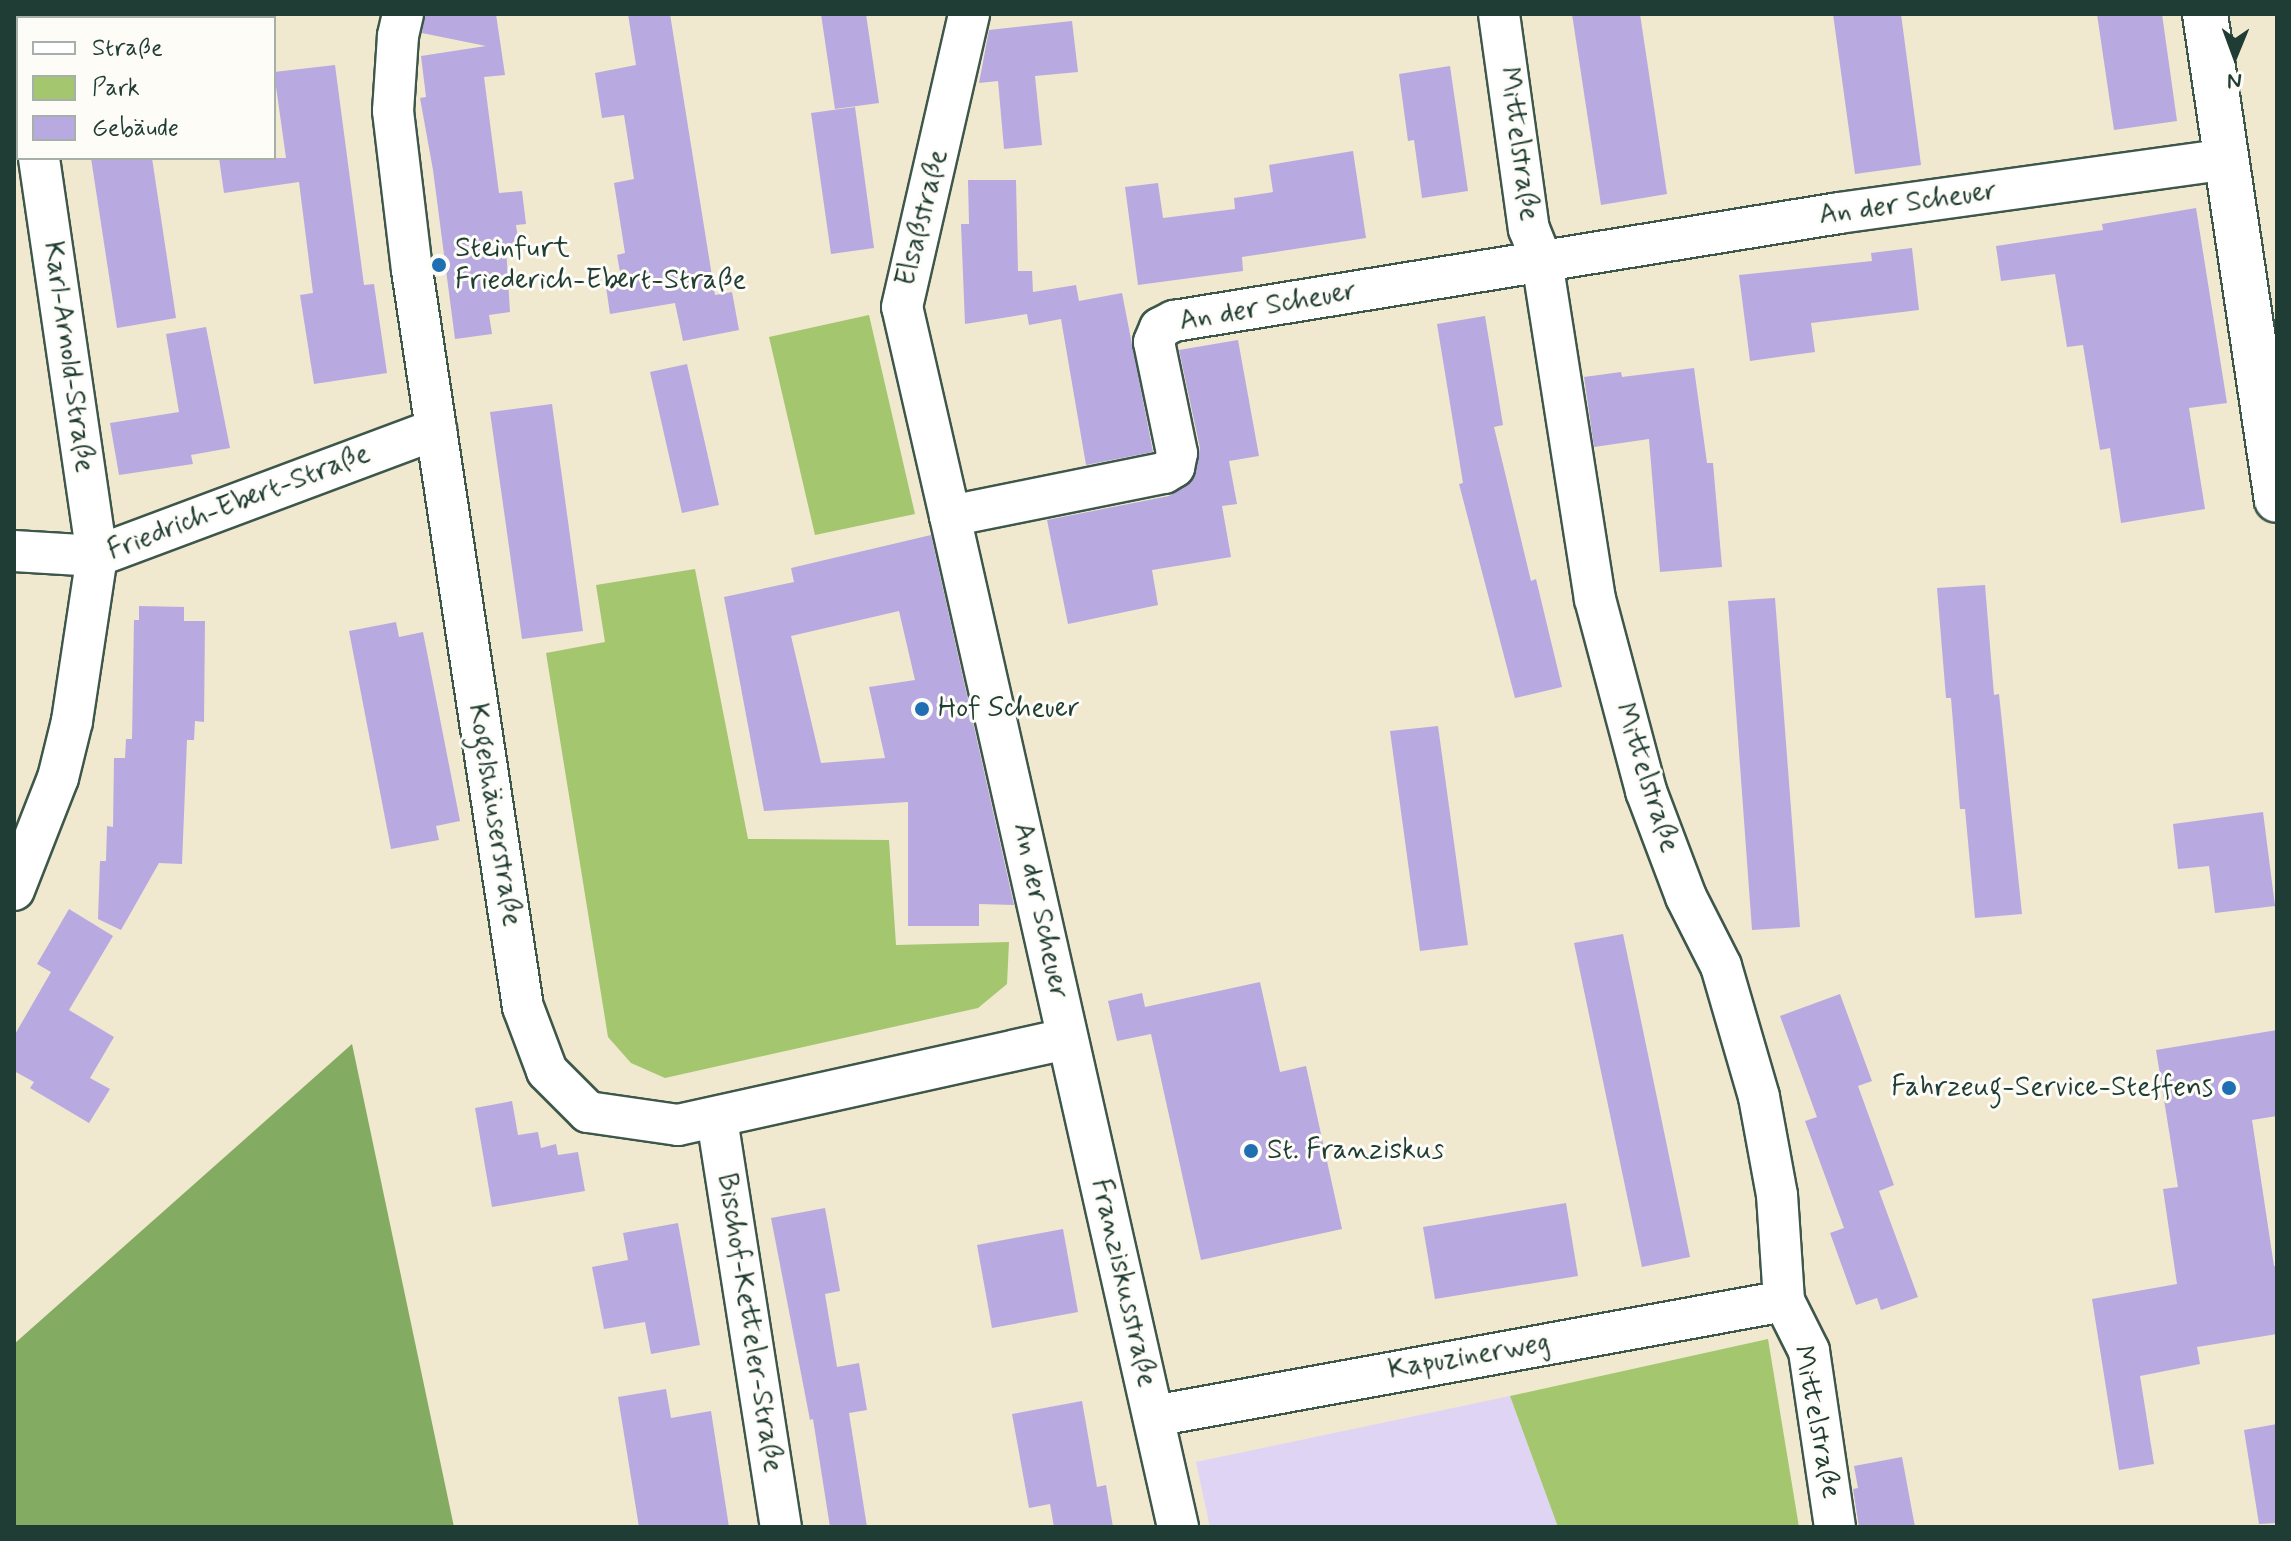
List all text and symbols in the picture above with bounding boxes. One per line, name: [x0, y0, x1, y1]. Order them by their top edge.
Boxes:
legend: [16, 16, 276, 160]
north arrow: [2195, 16, 2275, 96]
text: Straße: [92, 33, 163, 64]
street label: Mittelstraße: [1491, 65, 1545, 223]
text: N: [2227, 66, 2242, 94]
text: Park: [92, 73, 140, 104]
text: Gebäude: [92, 113, 179, 144]
street label: Elsaßstraße: [890, 146, 956, 290]
street label: An der Scheuer: [1818, 175, 1998, 233]
place label: Steinfurt Friederich-Ebert-Straße: [455, 232, 746, 298]
street label: Karl-Arnold-Straße: [35, 239, 101, 475]
marker: Steinfurt Friederich-Ebert-Straße: [430, 256, 448, 274]
street label: An der Scheuer: [1178, 275, 1358, 339]
street label: Friedrich-Ebert-Straße: [103, 437, 375, 569]
place label: Hof Scheuer: [938, 692, 1080, 726]
street label: Mittelstraße: [1606, 699, 1686, 857]
marker: Hof Scheuer: [913, 700, 931, 718]
street label: Kogelshäuserstraße: [460, 701, 528, 929]
street label: An der Scheuer: [1005, 821, 1075, 1001]
place label: Fahrzeug-Service-Steffens: [1891, 1071, 2213, 1105]
marker: Fahrzeug-Service-Steffens: [2220, 1079, 2238, 1097]
place label: St. Franziskus: [1267, 1134, 1444, 1168]
marker: St. Franziskus: [1242, 1142, 1260, 1160]
street label: Bischof-Ketteler-Straße: [709, 1171, 789, 1475]
street label: Franziskusstraße: [1083, 1176, 1163, 1390]
street label: Kapuzinerweg: [1386, 1326, 1552, 1388]
street label: Mittelstraße: [1785, 1343, 1847, 1501]

